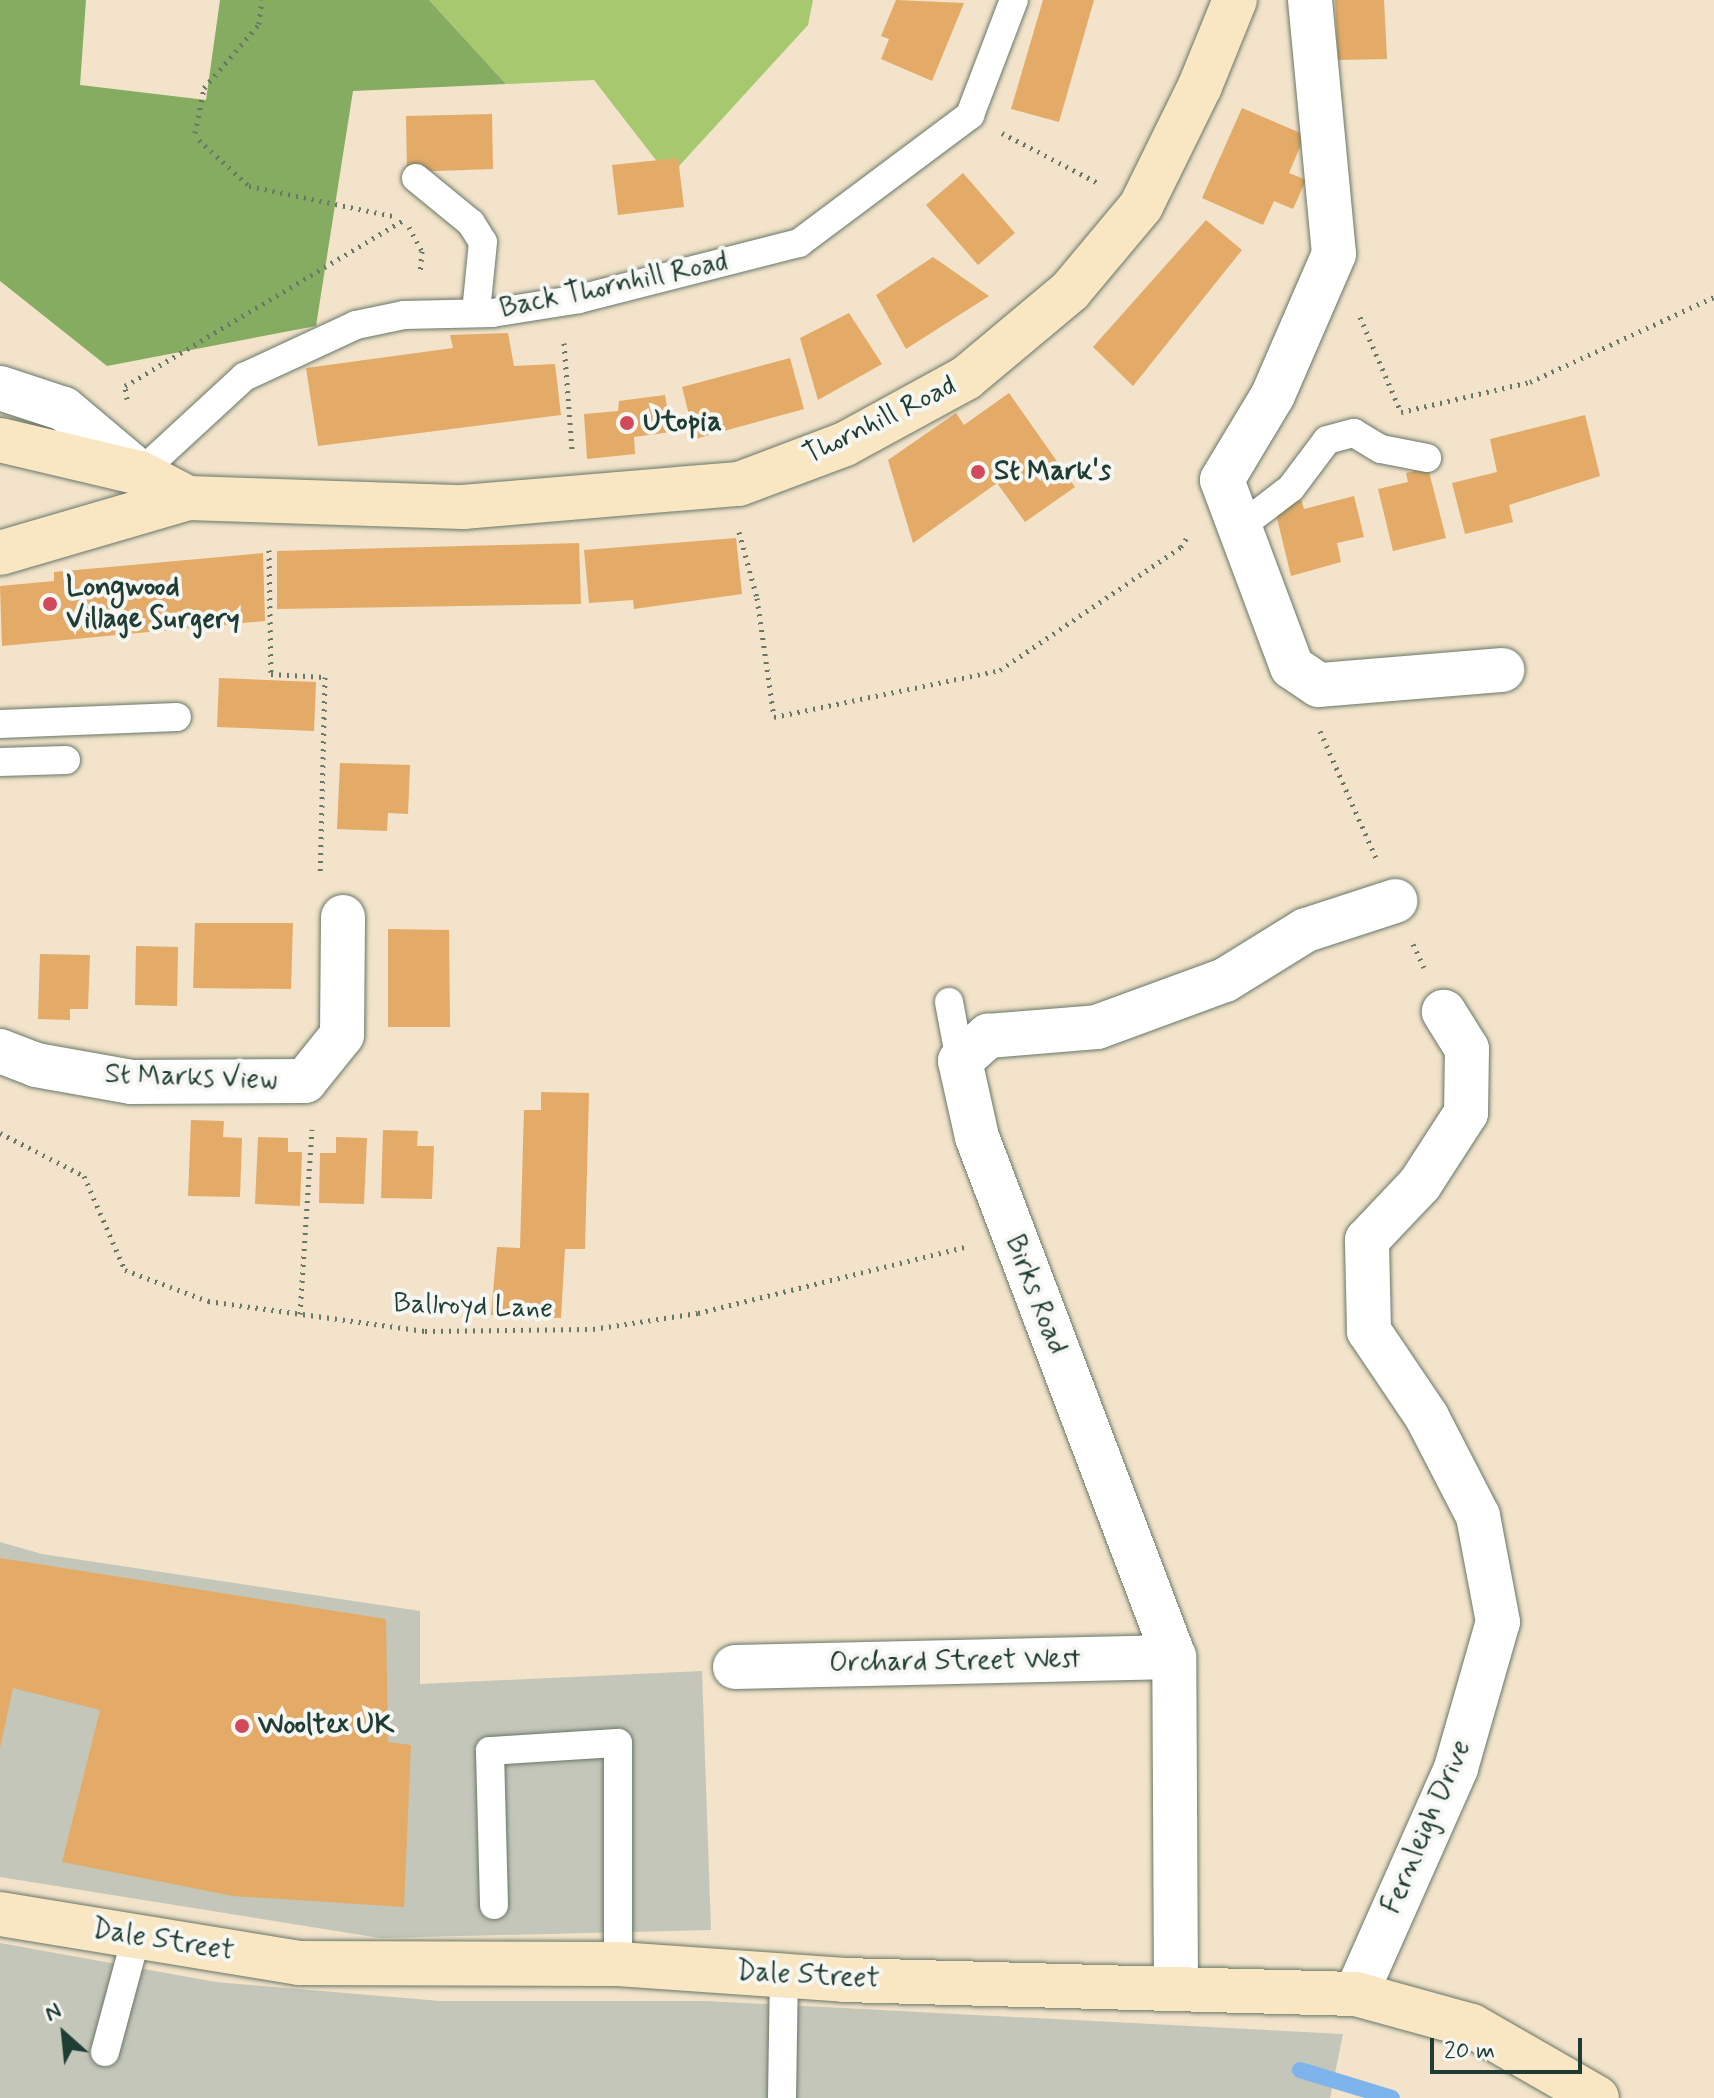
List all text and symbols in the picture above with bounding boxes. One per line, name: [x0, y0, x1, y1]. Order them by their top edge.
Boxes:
street label: Back Thornhill Road: [498, 246, 730, 326]
street label: Thornhill Road: [799, 370, 961, 472]
place label: Utopia: [643, 406, 722, 440]
marker: Utopia: [618, 414, 636, 432]
place label: St Mark's: [994, 455, 1110, 489]
marker: St Mark's: [969, 463, 987, 481]
place label: Longwood Village Surgery: [66, 571, 243, 637]
marker: Longwood Village Surgery: [41, 595, 59, 613]
street label: St Marks View: [104, 1058, 278, 1098]
street label: Birks Road: [997, 1230, 1073, 1360]
street label: Ballroyd Lane: [392, 1287, 554, 1327]
street label: Orchard Street West: [829, 1643, 1081, 1681]
place label: Wooltex UK: [258, 1709, 394, 1743]
marker: Wooltex UK: [233, 1717, 251, 1735]
street label: Fernleigh Drive: [1376, 1736, 1478, 1918]
street label: Dale Street: [90, 1913, 236, 1969]
street label: Dale Street: [736, 1956, 880, 1996]
north arrow: [24, 1994, 104, 2074]
text: N: [40, 1997, 66, 2028]
scale bar: [1434, 2022, 1586, 2072]
text: 20 m: [1444, 2036, 1495, 2067]

